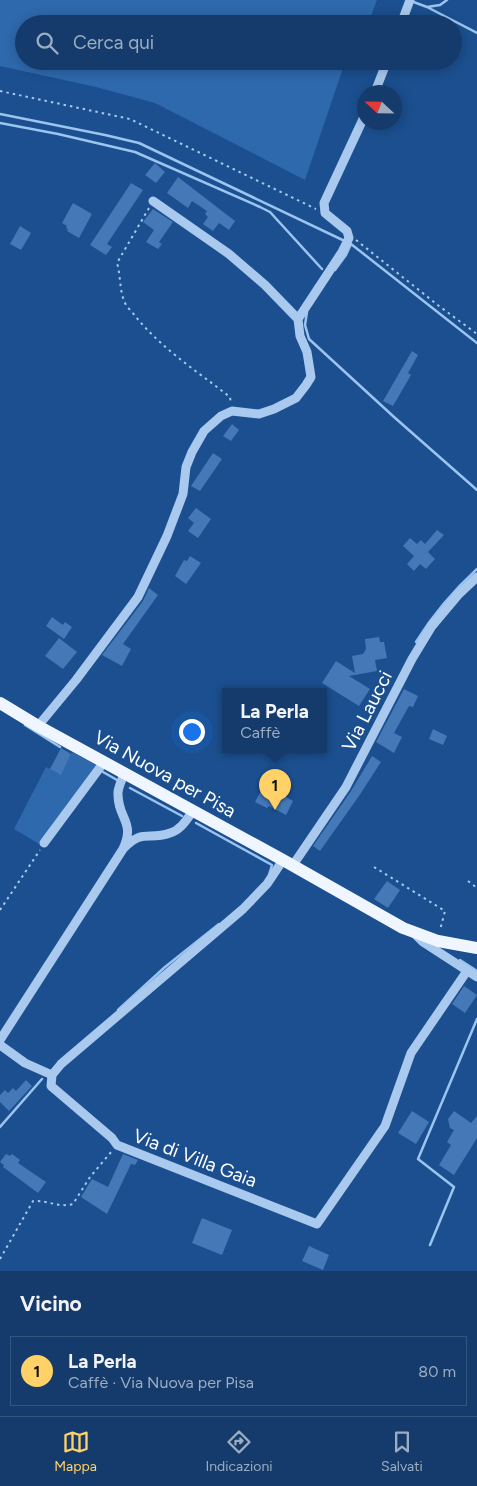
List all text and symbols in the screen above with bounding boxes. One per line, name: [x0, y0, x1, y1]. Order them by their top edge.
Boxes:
search box: [15, 15, 462, 70]
icon: search: [33, 29, 61, 57]
text: Cerca qui: [73, 31, 154, 54]
north arrow: [357, 85, 402, 130]
street label: Via Laucci: [337, 667, 397, 755]
popup: [222, 688, 327, 753]
text: La Perla: [240, 700, 309, 723]
your location: [179, 719, 205, 745]
text: Caffè: [240, 723, 280, 742]
street label: Via Nuova per Pisa: [90, 725, 240, 823]
pin: 1: [259, 769, 291, 810]
street label: Via di Villa Gaia: [130, 1124, 260, 1192]
text: Vicino: [20, 1291, 82, 1316]
text: La Perla: [68, 1350, 137, 1373]
text: 1: [34, 1362, 40, 1381]
text: 80 m: [418, 1362, 456, 1381]
text: Caffè · Via Nuova per Pisa: [68, 1373, 254, 1392]
tab: Mappa: [54, 1428, 97, 1475]
tab: Indicazioni: [205, 1428, 273, 1475]
tab: Salvati: [381, 1428, 423, 1475]

